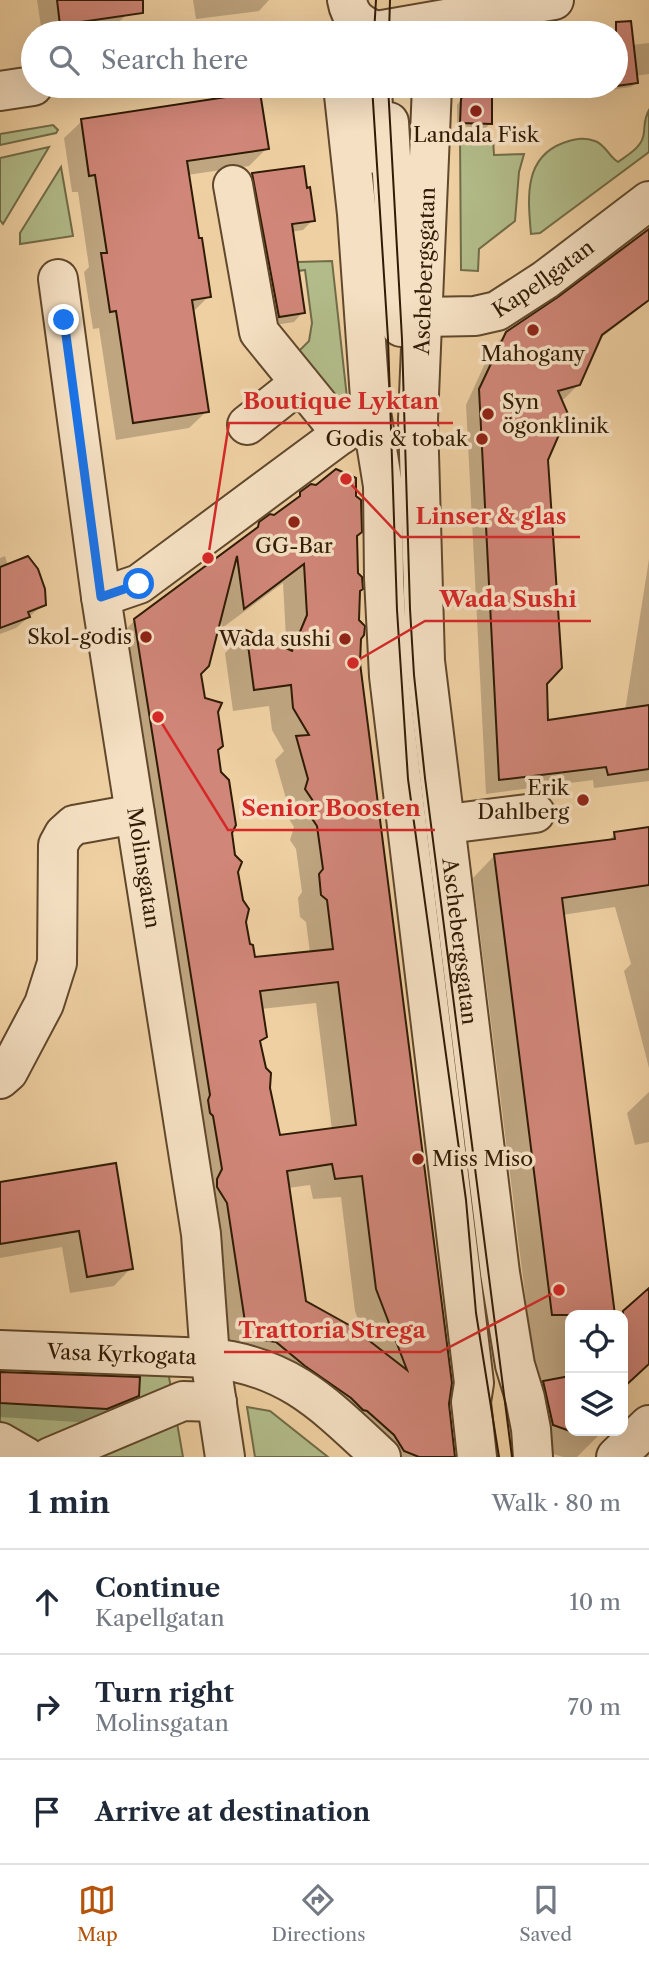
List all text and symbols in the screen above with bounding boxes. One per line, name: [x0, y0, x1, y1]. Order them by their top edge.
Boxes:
search box: [21, 21, 628, 98]
icon: search: [45, 41, 83, 79]
text: Search here: [101, 44, 248, 76]
marker: Landala Fisk: [468, 103, 484, 119]
place label: Landala Fisk: [413, 122, 540, 147]
street label: Aschebergsgatan: [409, 187, 440, 356]
street label: Kapellgatan: [488, 234, 599, 323]
route end: [48, 304, 79, 335]
marker: Mahogany: [525, 322, 541, 338]
place label: Mahogany: [481, 341, 586, 366]
callout: Boutique Lyktan: [229, 379, 453, 423]
text: Boutique Lyktan: [243, 387, 439, 415]
place label: Syn ögonklinik: [502, 389, 609, 438]
marker: Syn ögonklinik: [480, 406, 496, 422]
place label: Godis & tobak: [326, 426, 469, 451]
marker: Godis & tobak: [474, 431, 490, 447]
callout: Linser & glas: [401, 493, 580, 537]
text: Linser & glas: [416, 502, 567, 530]
marker: GG-Bar: [286, 514, 302, 530]
place label: GG-Bar: [255, 533, 333, 558]
route start: [123, 568, 154, 599]
callout: Wada Sushi: [425, 577, 591, 621]
text: Wada Sushi: [438, 585, 577, 613]
place label: Skol-godis: [27, 624, 132, 649]
place label: Wada sushi: [218, 626, 331, 651]
marker: Skol-godis: [138, 629, 154, 645]
marker: Wada sushi: [337, 631, 353, 647]
place label: Erik Dahlberg: [477, 775, 570, 824]
callout: Senior Boosten: [228, 786, 435, 830]
marker: Erik Dahlberg: [575, 792, 591, 808]
text: Senior Boosten: [241, 794, 421, 822]
street label: Molinsgatan: [122, 805, 166, 930]
street label: Aschebergsgatan: [437, 856, 482, 1026]
place label: Miss Miso: [432, 1146, 533, 1171]
marker: Miss Miso: [410, 1151, 426, 1167]
callout: Trattoria Strega: [224, 1308, 440, 1352]
map controls: [565, 1310, 628, 1436]
button: locate: [565, 1310, 628, 1373]
text: Trattoria Strega: [238, 1316, 426, 1344]
street label: Vasa Kyrkogata: [46, 1339, 198, 1370]
button: layers: [565, 1373, 628, 1436]
text: 1 min: [28, 1484, 110, 1521]
text: Walk · 80 m: [492, 1489, 621, 1517]
text: Continue: [95, 1572, 220, 1604]
icon: ahead: [28, 1583, 66, 1621]
text: 10 m: [569, 1588, 621, 1616]
text: Kapellgatan: [95, 1604, 225, 1632]
text: Turn right: [95, 1677, 234, 1709]
icon: right: [28, 1688, 66, 1726]
text: 70 m: [568, 1693, 621, 1721]
text: Molinsgatan: [95, 1709, 229, 1737]
icon: arrive: [28, 1793, 66, 1831]
text: Arrive at destination: [95, 1796, 370, 1828]
tab: Map: [77, 1881, 118, 1946]
tab: Directions: [272, 1881, 365, 1946]
tab: Saved: [519, 1881, 572, 1946]

